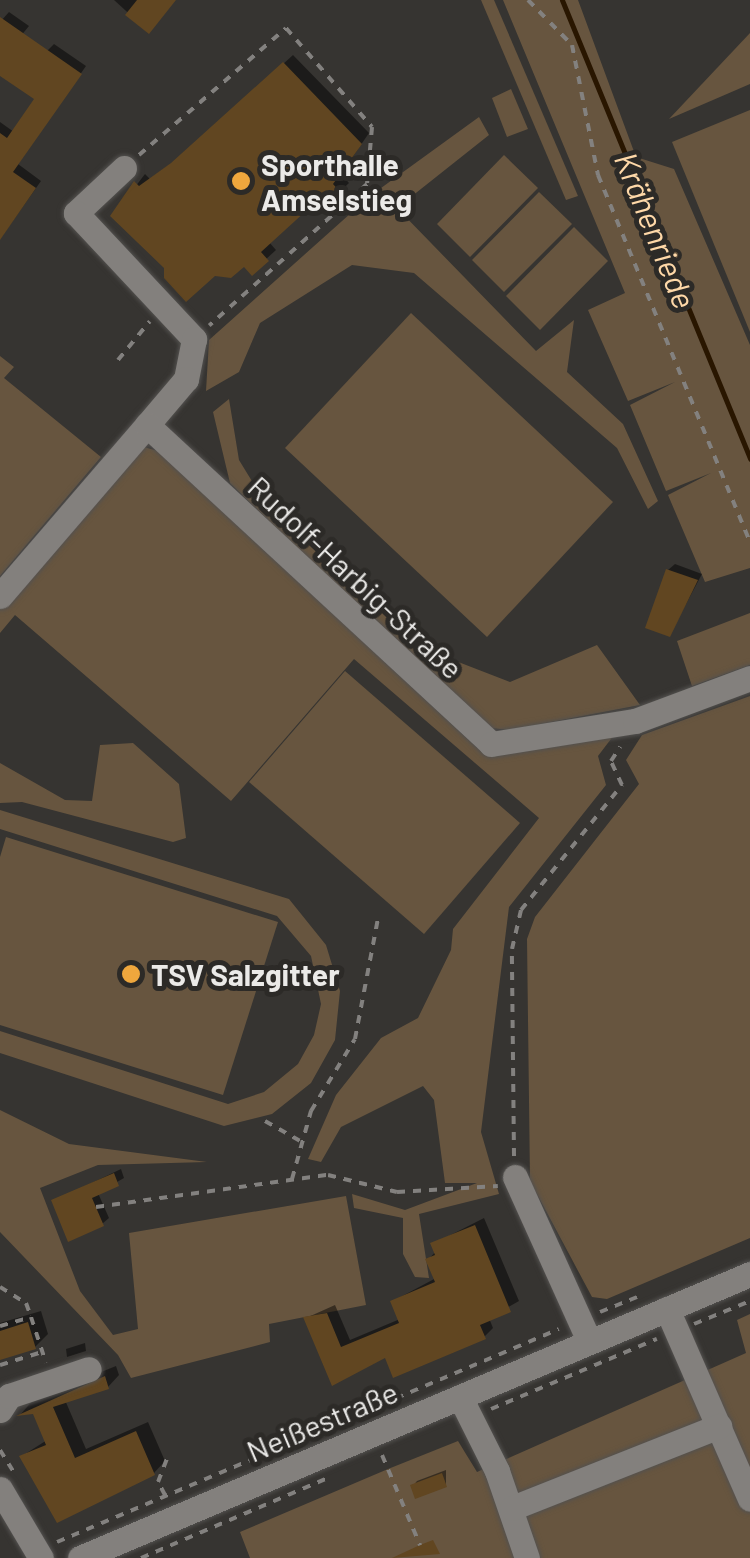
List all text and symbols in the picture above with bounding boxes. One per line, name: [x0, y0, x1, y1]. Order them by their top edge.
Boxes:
place label: Sporthalle Amselstieg: [261, 146, 412, 216]
water label: Krähenriede: [607, 146, 705, 314]
marker: Sporthalle Amselstieg: [230, 170, 252, 192]
street label: Rudolf-Harbig-Straße: [241, 468, 471, 686]
place label: TSV Salzgitter: [151, 956, 340, 992]
marker: TSV Salzgitter: [120, 963, 142, 985]
street label: Neißestraße: [241, 1373, 403, 1469]

